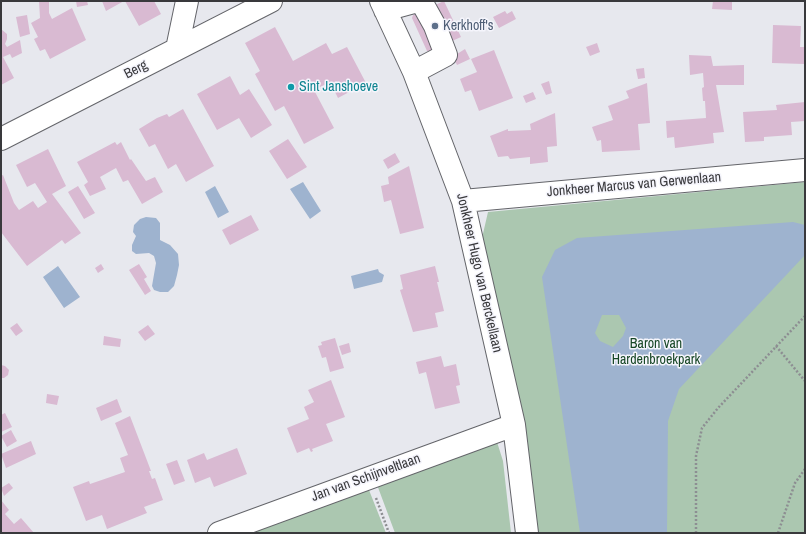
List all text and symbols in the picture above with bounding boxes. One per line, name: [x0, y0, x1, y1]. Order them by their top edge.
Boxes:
place label: Kerkhoff's: [443, 18, 493, 34]
marker: Kerkhoff's: [430, 21, 440, 31]
street label: Berg: [121, 57, 151, 83]
place label: Sint Janshoeve: [299, 79, 378, 95]
marker: Sint Janshoeve: [286, 82, 296, 92]
street label: Jonkheer Marcus van Gerwenlaan: [546, 169, 722, 201]
street label: Jonkheer Hugo van Berckellaan: [453, 192, 505, 354]
park label: Baron van Hardenbroekpark: [612, 336, 700, 368]
street label: Jan van Schijnveltlaan: [309, 450, 423, 506]

